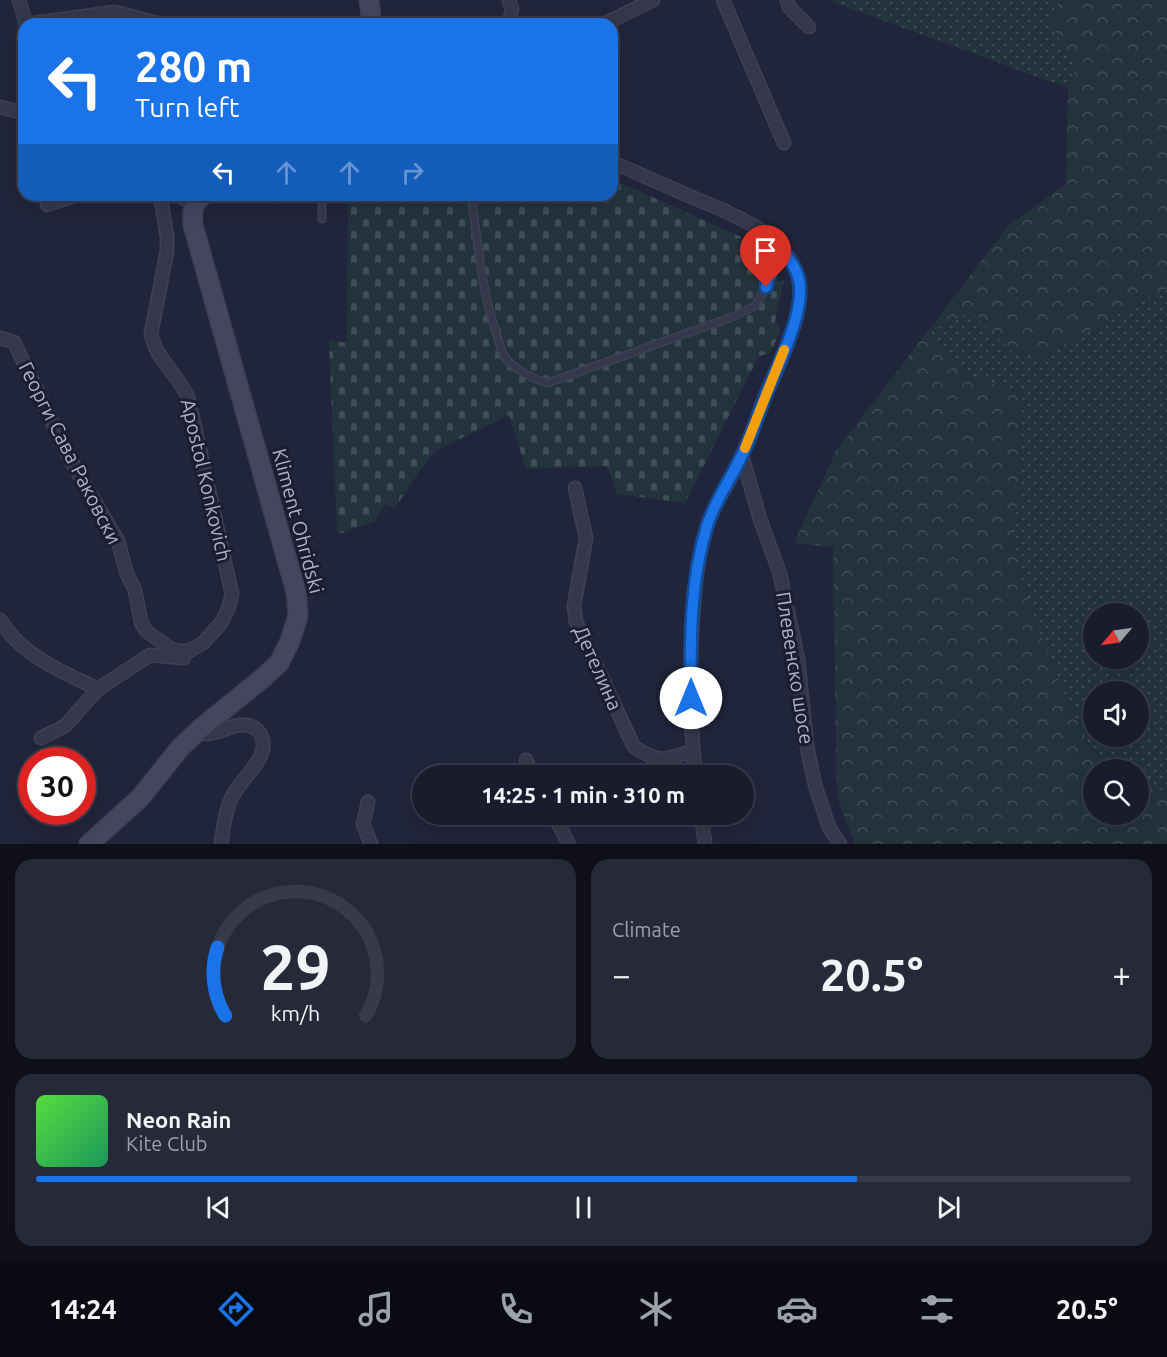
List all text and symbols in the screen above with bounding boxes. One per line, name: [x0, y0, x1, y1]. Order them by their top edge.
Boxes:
icon: left: [36, 42, 114, 120]
text: 280 m: [135, 43, 252, 90]
text: Turn left: [135, 92, 239, 122]
icon: left: [207, 156, 240, 189]
icon: ahead: [270, 156, 303, 189]
icon: ahead: [333, 156, 366, 189]
icon: right: [396, 156, 429, 189]
pin: [740, 225, 791, 287]
icon: arrive: [749, 234, 782, 267]
street label: Георги Сава Раковски: [14, 358, 126, 548]
street label: Apostol Konkovich: [177, 396, 236, 563]
street label: Kliment Ohridski: [268, 446, 329, 596]
street label: Плевенско шосе: [772, 590, 819, 746]
north arrow: [1083, 603, 1149, 669]
map controls: [1083, 603, 1149, 825]
street label: Детелина: [570, 622, 627, 714]
position arrow: [659, 666, 723, 730]
button: sound: [1083, 681, 1149, 747]
speed limit sign: 30: [18, 747, 96, 825]
button: search: [1083, 759, 1149, 825]
text: 14:25 · 1 min · 310 m: [481, 782, 685, 807]
text: Climate: [612, 918, 681, 941]
text: 29: [260, 932, 331, 1002]
text: 20.5°: [820, 949, 923, 1000]
text: −: [612, 956, 631, 993]
text: +: [1112, 956, 1131, 993]
text: km/h: [271, 1001, 320, 1025]
text: Neon Rain: [126, 1107, 231, 1132]
text: Kite Club: [126, 1132, 208, 1155]
icon: previous: [202, 1191, 235, 1224]
icon: pause: [567, 1191, 600, 1224]
icon: next: [932, 1191, 965, 1224]
icon: directions: [215, 1288, 257, 1330]
icon: music: [355, 1288, 397, 1330]
icon: phone: [495, 1288, 537, 1330]
icon: climate: [635, 1288, 677, 1330]
icon: car: [776, 1288, 818, 1330]
icon: filters: [916, 1288, 958, 1330]
text: 14:24: [49, 1294, 117, 1324]
text: 20.5°: [1056, 1294, 1118, 1324]

